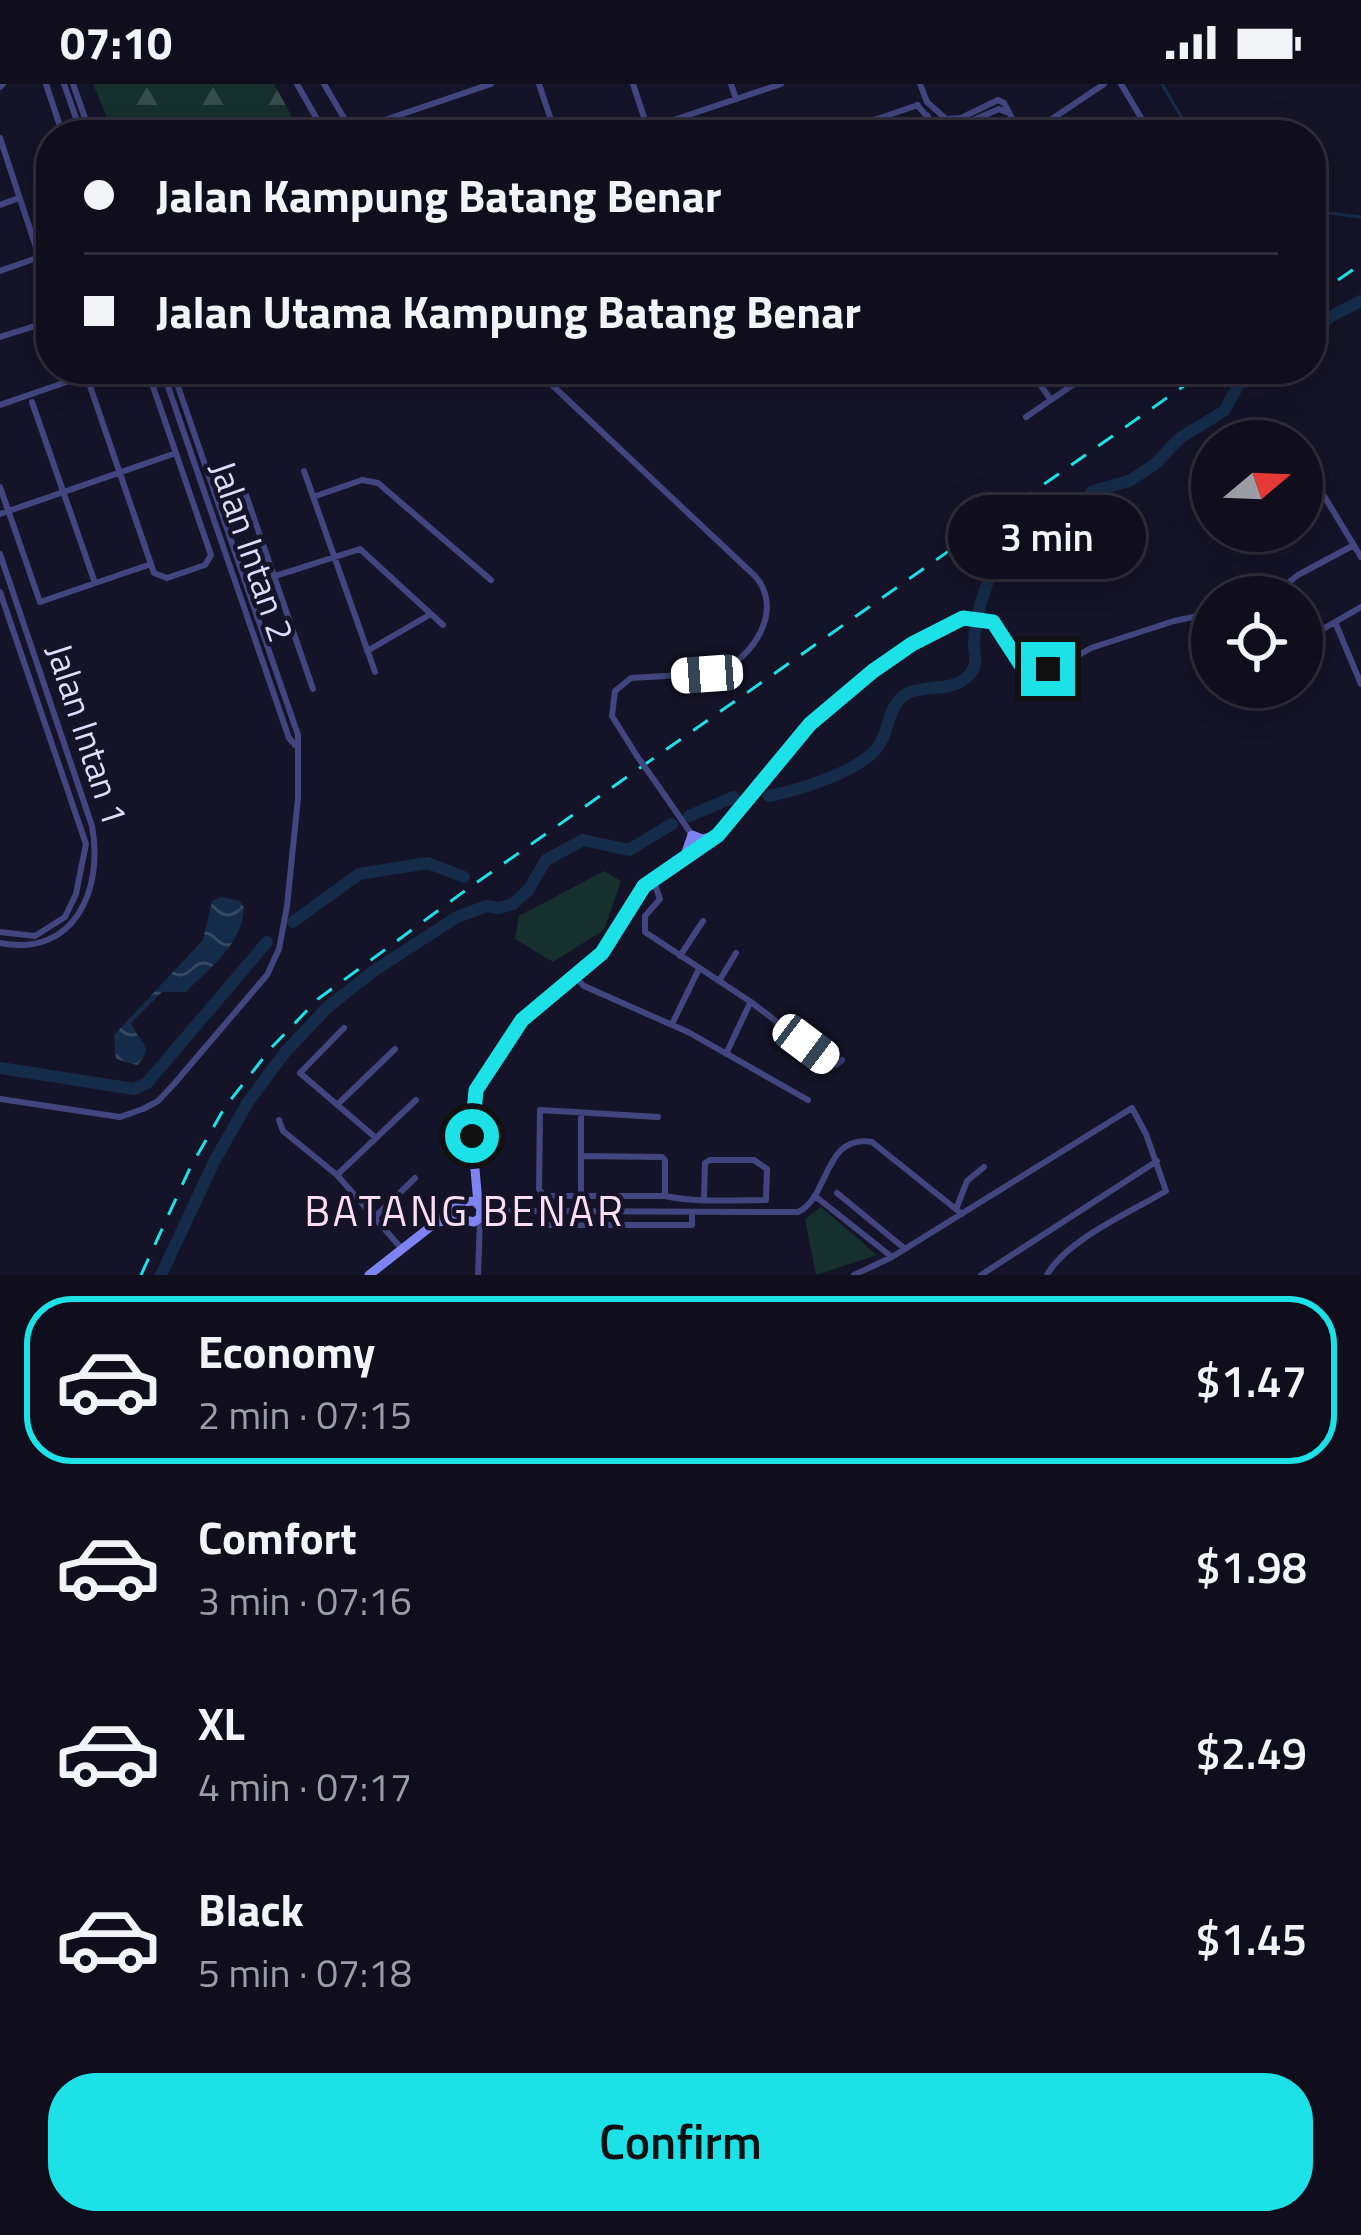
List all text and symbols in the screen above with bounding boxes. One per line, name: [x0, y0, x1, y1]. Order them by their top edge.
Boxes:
text: 07:10: [60, 8, 172, 76]
text: Jalan Kampung Batang Benar: [156, 161, 721, 229]
text: Jalan Utama Kampung Batang Benar: [156, 277, 861, 345]
north arrow: [1191, 420, 1323, 552]
map controls: [1191, 420, 1323, 708]
street label: Jalan Intan 2: [196, 453, 310, 649]
callout: 3 min: [949, 495, 1147, 579]
text: 3 min: [1000, 507, 1094, 566]
button: locate: [1191, 576, 1323, 708]
street label: Jalan Intan 1: [33, 636, 143, 832]
route end: [1021, 642, 1075, 696]
car: [670, 654, 744, 694]
car: [766, 1008, 846, 1080]
route start: [445, 1109, 499, 1163]
district label: BATANG BENAR: [304, 1178, 626, 1242]
text: Economy: [198, 1317, 375, 1385]
icon: car: [54, 1326, 162, 1434]
text: $1.47: [1195, 1346, 1307, 1414]
text: 2 min · 07:15: [198, 1385, 412, 1444]
text: Comfort: [198, 1503, 357, 1571]
icon: car: [54, 1512, 162, 1620]
text: $1.98: [1195, 1532, 1307, 1600]
text: 3 min · 07:16: [198, 1571, 412, 1630]
text: XL: [198, 1689, 245, 1757]
icon: car: [54, 1698, 162, 1806]
text: $2.49: [1195, 1718, 1307, 1786]
text: 4 min · 07:17: [198, 1757, 412, 1816]
text: Black: [198, 1875, 304, 1943]
icon: car: [54, 1884, 162, 1992]
text: $1.45: [1195, 1904, 1307, 1972]
text: 5 min · 07:18: [198, 1943, 412, 2002]
button: Confirm: [48, 2073, 1313, 2211]

